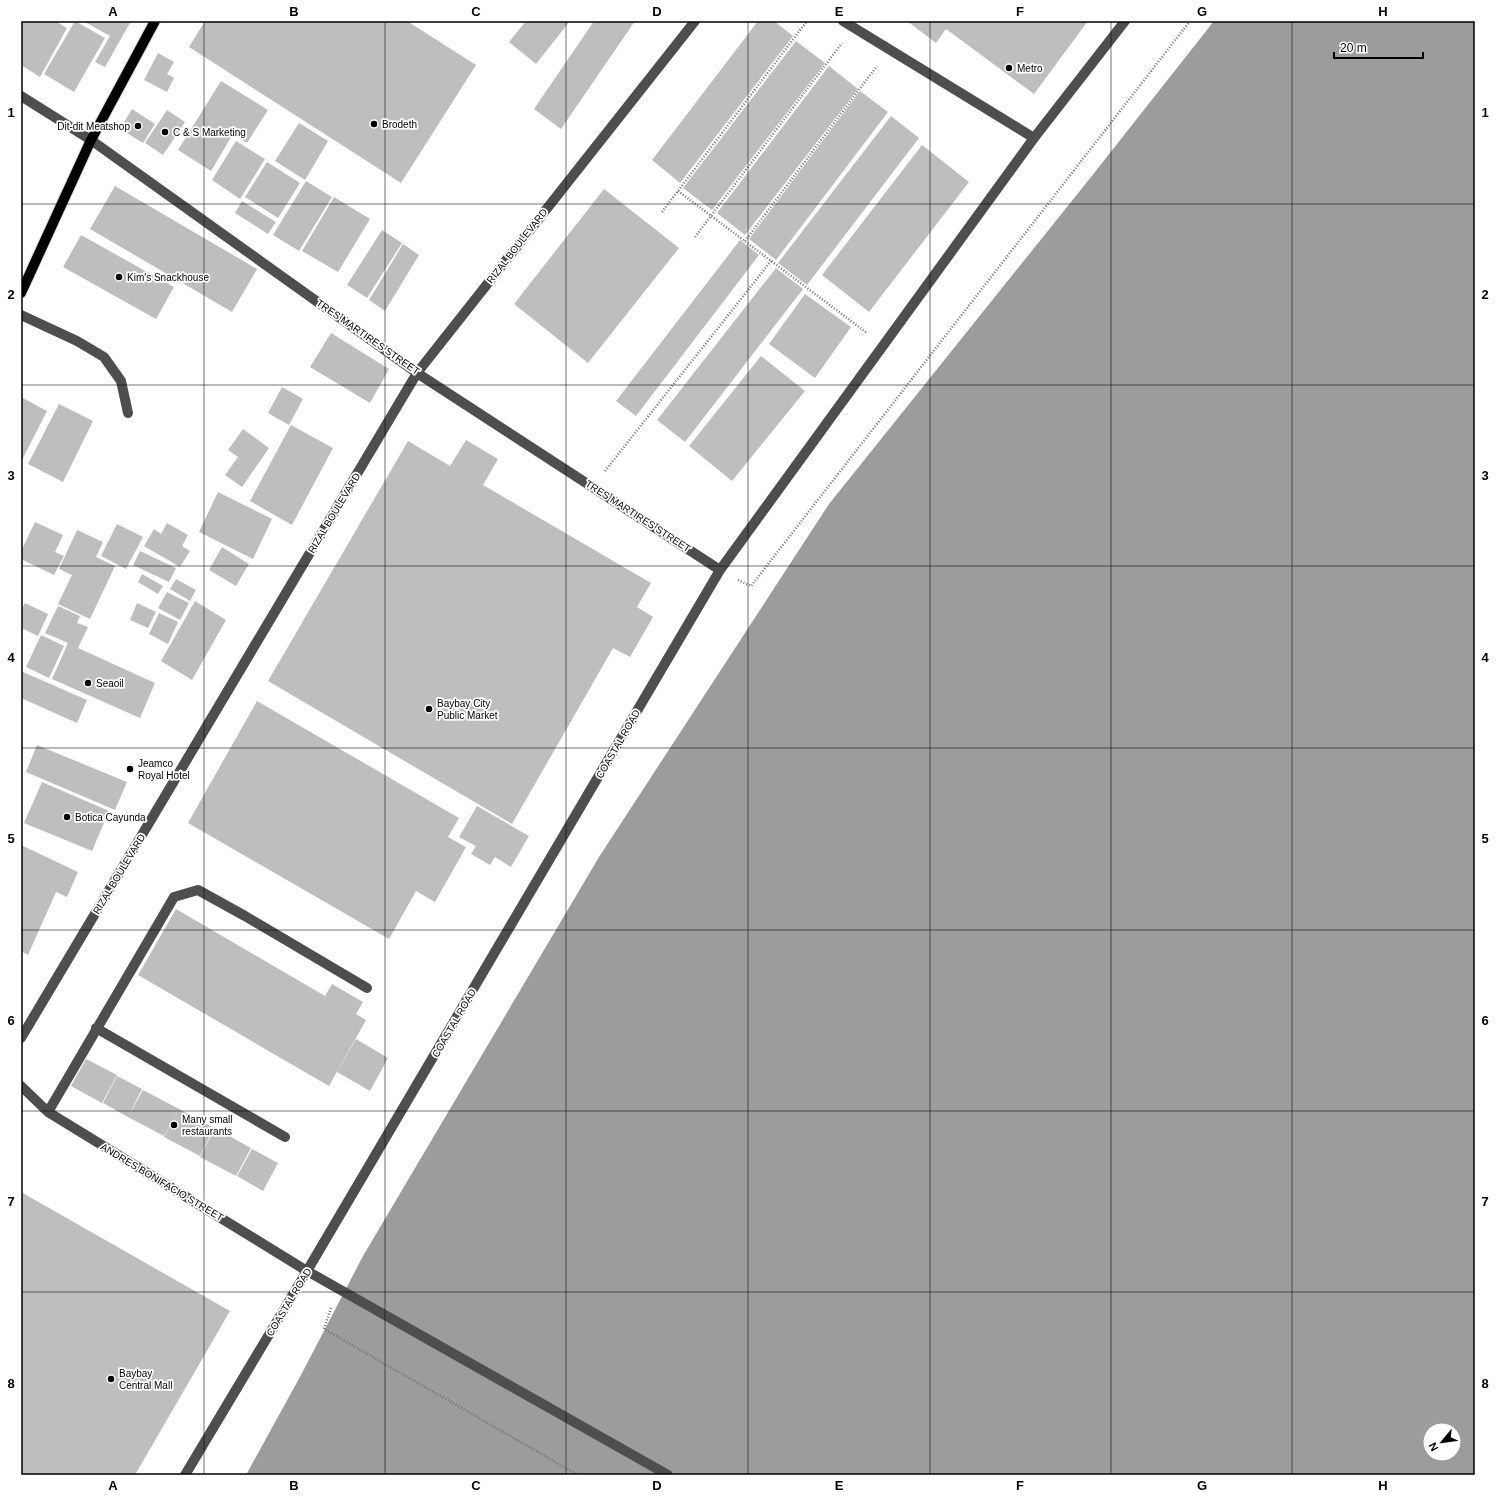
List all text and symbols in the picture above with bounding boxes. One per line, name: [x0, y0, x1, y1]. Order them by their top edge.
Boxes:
text: A: [108, 4, 118, 19]
text: B: [289, 4, 299, 19]
text: C: [471, 4, 481, 19]
text: D: [652, 4, 662, 19]
text: E: [835, 4, 844, 19]
text: F: [1016, 4, 1024, 19]
text: G: [1197, 4, 1207, 19]
text: H: [1378, 4, 1388, 19]
scale bar: [1334, 34, 1423, 60]
text: 20 m: [1340, 41, 1367, 55]
marker: Metro: [1004, 63, 1014, 73]
place label: Metro: [1017, 63, 1043, 74]
text: 1: [7, 105, 15, 120]
text: 1: [1481, 105, 1489, 120]
marker: Brodeth: [369, 119, 379, 129]
place label: Brodeth: [382, 119, 417, 130]
place label: Dit-dit Meatshop: [57, 121, 130, 132]
marker: Dit-dit Meatshop: [133, 121, 143, 131]
marker: C & S Marketing: [160, 127, 170, 137]
place label: C & S Marketing: [173, 127, 246, 138]
street label: RIZAL BOULEVARD: [484, 206, 550, 286]
marker: Kim's Snackhouse: [114, 272, 124, 282]
place label: Kim's Snackhouse: [127, 272, 209, 283]
text: 2: [7, 287, 15, 302]
text: 2: [1481, 287, 1489, 302]
street label: TRES MARTIRES STREET: [314, 297, 422, 377]
text: 3: [7, 468, 15, 483]
text: 3: [1481, 468, 1489, 483]
street label: RIZAL BOULEVARD: [306, 471, 362, 555]
street label: TRES MARTIRES STREET: [583, 478, 693, 554]
text: 4: [7, 650, 15, 665]
text: 4: [1481, 650, 1489, 665]
marker: Seaoil: [83, 678, 93, 688]
place label: Seaoil: [96, 678, 124, 689]
place label: Baybay City Public Market: [437, 698, 498, 721]
marker: Baybay City Public Market: [424, 704, 434, 714]
street label: COASTAL ROAD: [594, 708, 642, 780]
place label: Jeamco Royal Hotel: [138, 758, 190, 781]
marker: Jeamco Royal Hotel: [125, 764, 135, 774]
marker: Botica Cayunda: [62, 812, 72, 822]
place label: Botica Cayunda: [75, 812, 146, 823]
text: 5: [7, 831, 15, 846]
text: 5: [1481, 831, 1489, 846]
street label: RIZAL BOULEVARD: [91, 832, 147, 916]
street label: COASTAL ROAD: [430, 987, 478, 1059]
text: 6: [7, 1013, 15, 1028]
text: 6: [1481, 1013, 1489, 1028]
place label: Many small restaurants: [182, 1114, 233, 1137]
marker: Many small restaurants: [169, 1120, 179, 1130]
street label: ANDRES BONIFACIO STREET: [99, 1141, 225, 1223]
text: 7: [7, 1194, 15, 1209]
text: 7: [1481, 1194, 1489, 1209]
street label: COASTAL ROAD: [264, 1266, 314, 1338]
place label: Baybay Central Mall: [119, 1368, 172, 1391]
marker: Baybay Central Mall: [106, 1374, 116, 1384]
text: 8: [7, 1376, 15, 1391]
text: 8: [1481, 1376, 1489, 1391]
north arrow: [1422, 1422, 1462, 1462]
text: N: [1426, 1440, 1440, 1453]
text: A: [108, 1478, 118, 1493]
text: B: [289, 1478, 299, 1493]
text: C: [471, 1478, 481, 1493]
text: D: [652, 1478, 662, 1493]
text: E: [835, 1478, 844, 1493]
text: F: [1016, 1478, 1024, 1493]
text: G: [1197, 1478, 1207, 1493]
text: H: [1378, 1478, 1388, 1493]

